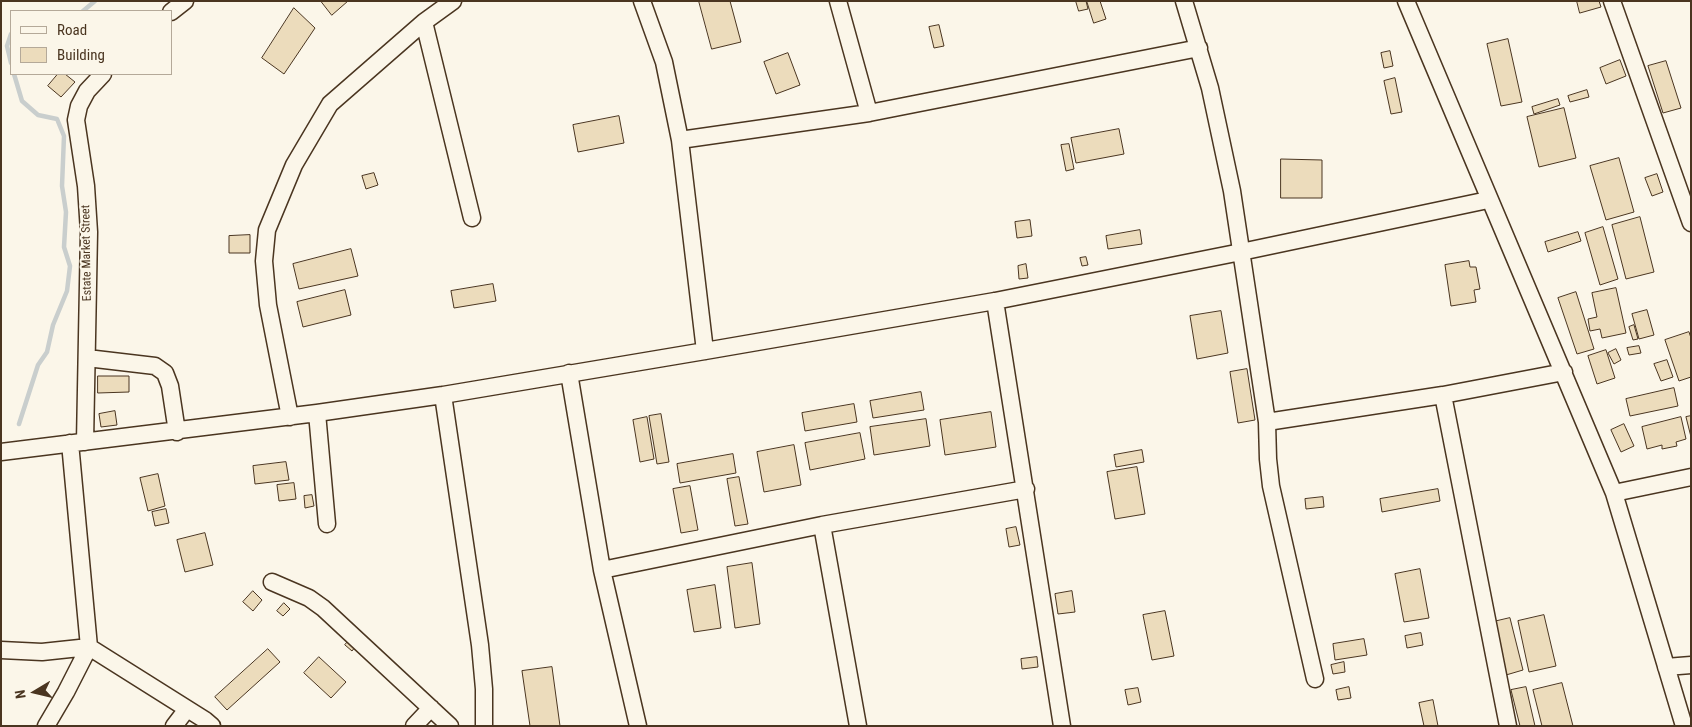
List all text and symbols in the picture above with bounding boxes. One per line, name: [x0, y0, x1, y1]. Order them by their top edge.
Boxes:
legend: [10, 10, 172, 75]
text: Road: [57, 21, 87, 39]
text: Building: [57, 46, 105, 64]
street label: Estate Market Street: [79, 205, 95, 301]
north arrow: [10, 667, 60, 717]
text: N: [12, 689, 29, 700]

